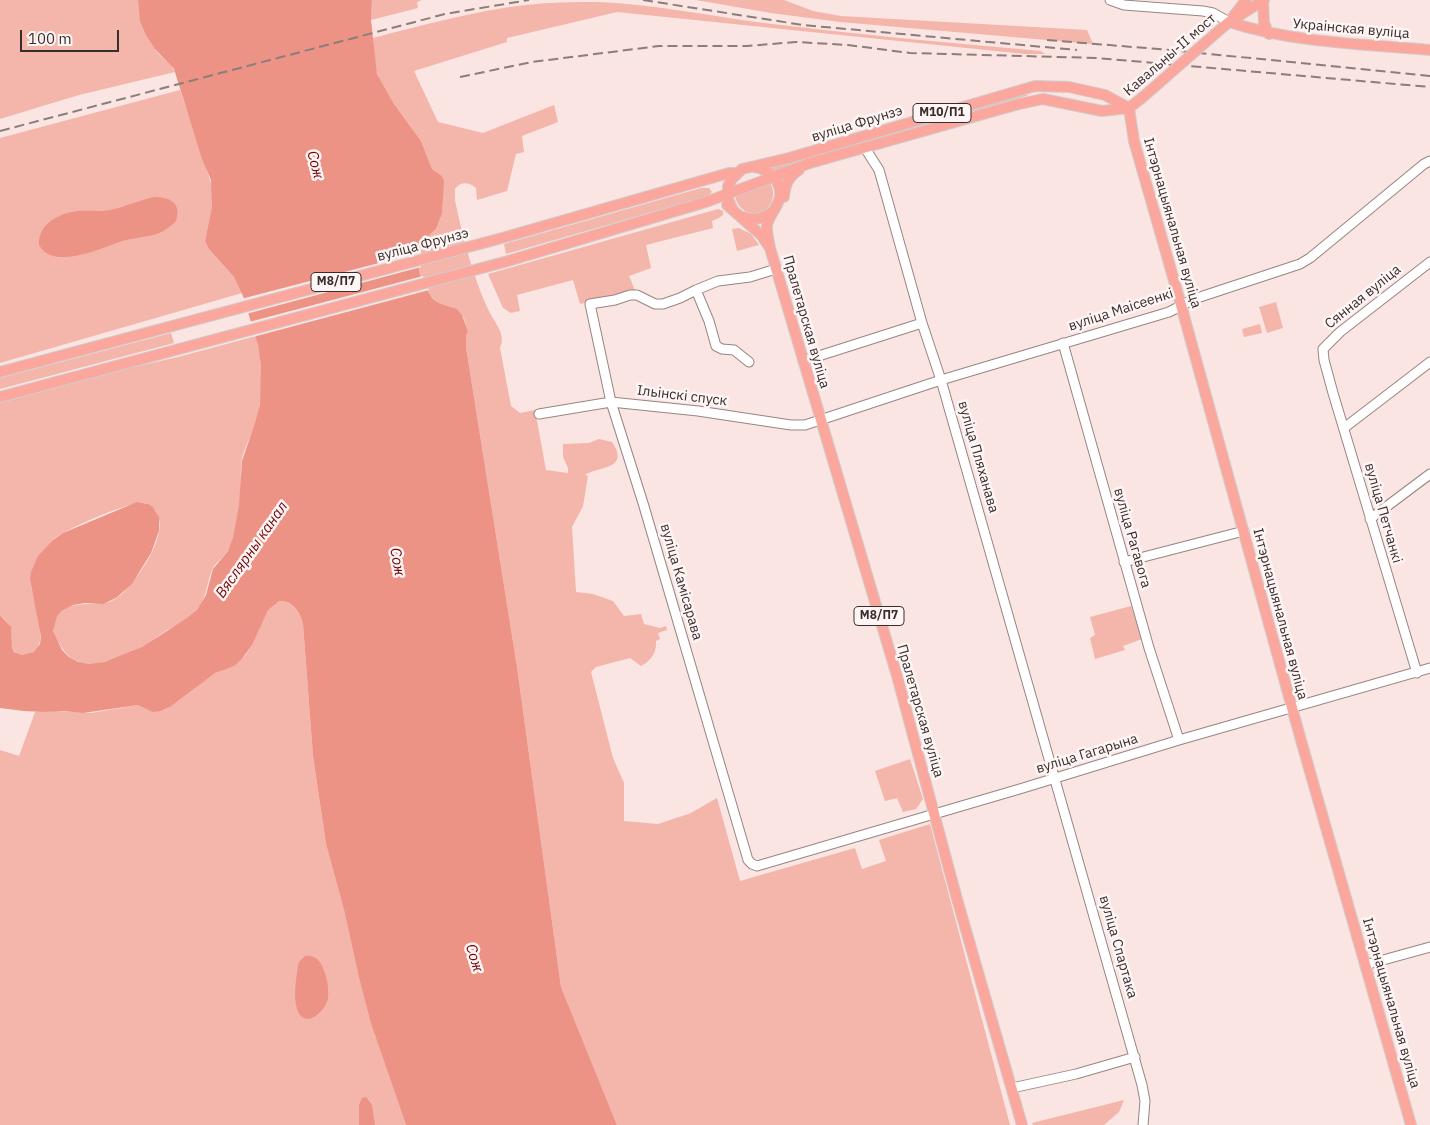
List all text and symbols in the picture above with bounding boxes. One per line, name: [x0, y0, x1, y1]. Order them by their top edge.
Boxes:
street label: Кавальны-II мост: [1120, 10, 1220, 100]
street label: Украінская вуліца: [1292, 16, 1410, 42]
scale bar: [22, 20, 121, 52]
text: 100 m: [28, 29, 72, 48]
street label: вуліца Фрунзэ: [810, 102, 904, 146]
road number: М10/П1: [913, 104, 971, 122]
street label: Інтэрнацыянальная вуліца: [1140, 136, 1204, 310]
water label: Сож: [303, 149, 327, 181]
street label: вуліца Фрунзэ: [375, 225, 471, 265]
street label: Пралетарская вуліца: [779, 254, 833, 390]
street label: Сянная вуліца: [1322, 261, 1404, 333]
road number: М8/П7: [311, 272, 361, 292]
street label: вуліца Маісеенкі: [1066, 285, 1176, 335]
street label: Ільінскі спуск: [636, 382, 728, 410]
street label: вуліца Пляханава: [954, 399, 1002, 515]
street label: вуліца Петчанкі: [1361, 461, 1405, 565]
street label: вуліца Рагавога: [1110, 486, 1154, 590]
water label: Вяслярны канал: [212, 498, 292, 602]
street label: вуліца Камісарава: [656, 522, 706, 642]
street label: Інтэрнацыянальная вуліца: [1249, 526, 1311, 702]
water label: Сож: [386, 546, 408, 578]
road number: М8/П7: [854, 606, 904, 626]
street label: Пралетарская вуліца: [893, 643, 947, 779]
street label: вуліца Гагарына: [1034, 731, 1140, 777]
street label: вуліца Спартака: [1095, 894, 1141, 1000]
street label: Інтэрнацыянальная вуліца: [1359, 916, 1423, 1090]
water label: Сож: [461, 942, 487, 974]

